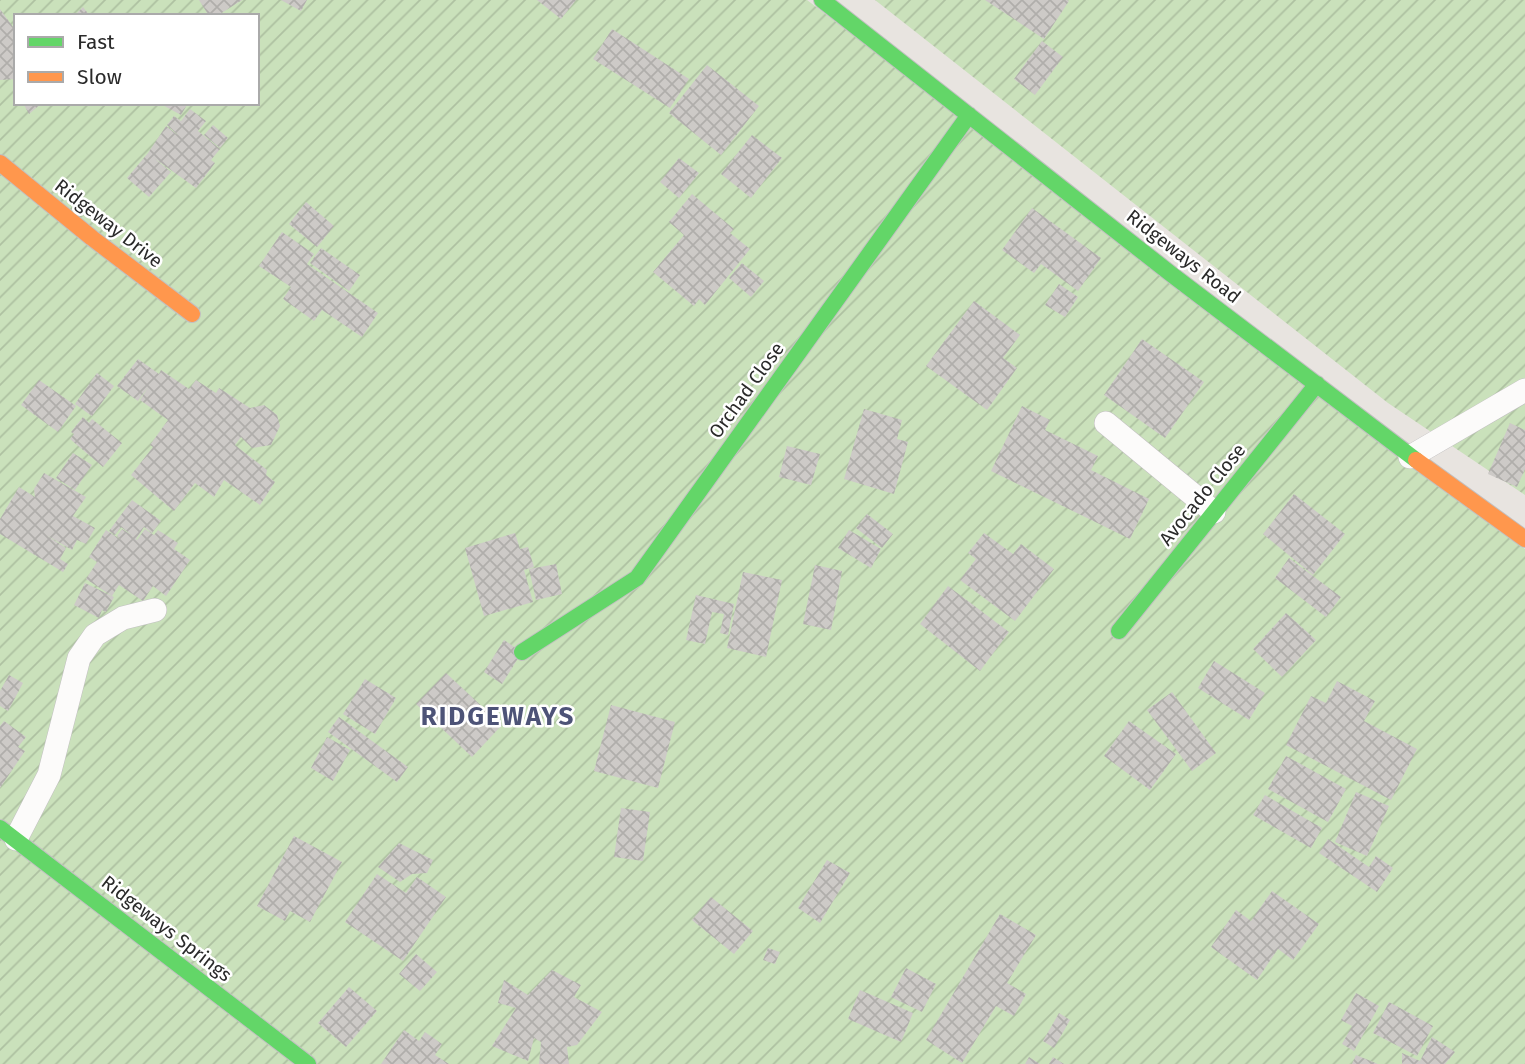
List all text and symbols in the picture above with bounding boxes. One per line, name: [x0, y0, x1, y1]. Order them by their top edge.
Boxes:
legend: [14, 14, 259, 105]
text: Fast: [77, 29, 115, 55]
text: Slow: [77, 64, 122, 90]
street label: Ridgeway Drive: [50, 174, 167, 273]
street label: Ridgeways Road: [1122, 205, 1245, 308]
street label: Orchad Close: [704, 338, 789, 443]
street label: Avocado Close: [1154, 439, 1250, 550]
district label: RIDGEWAYS: [421, 701, 575, 732]
street label: Ridgeways Springs: [97, 870, 236, 986]

